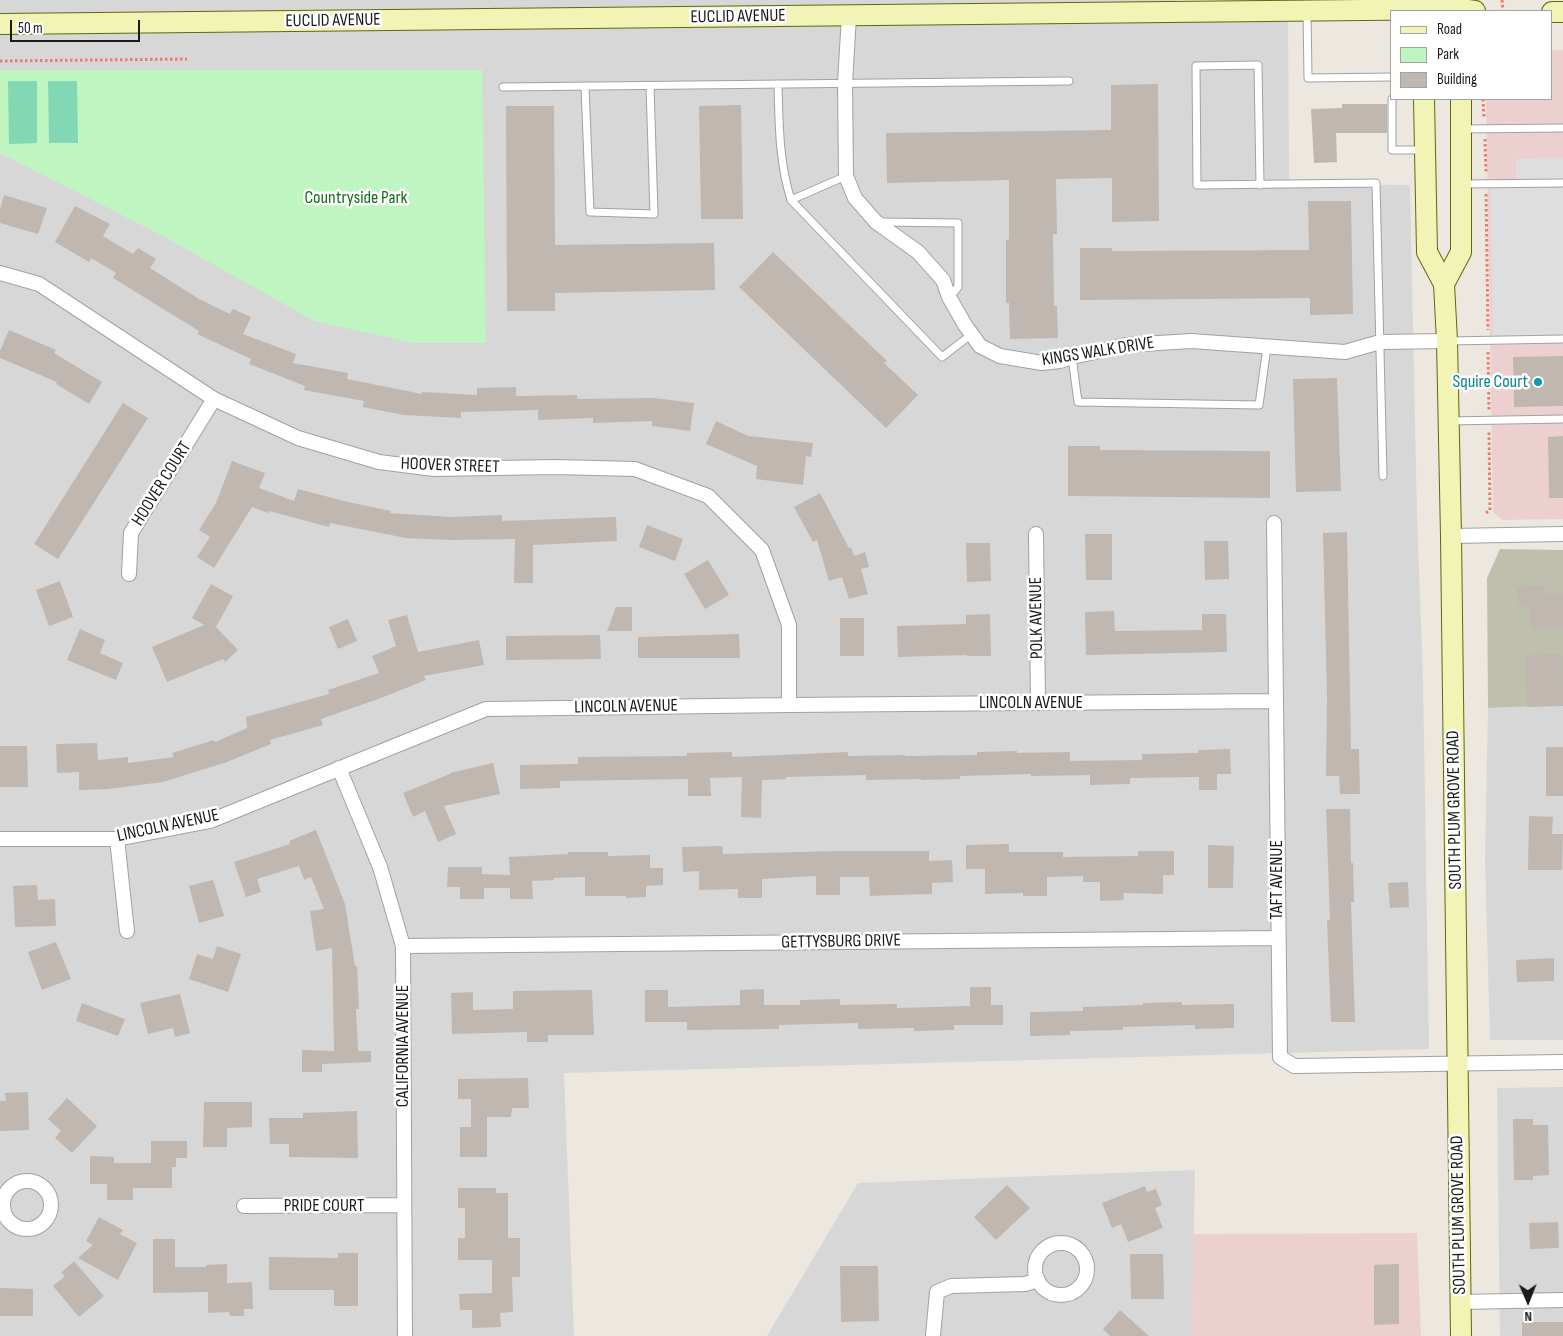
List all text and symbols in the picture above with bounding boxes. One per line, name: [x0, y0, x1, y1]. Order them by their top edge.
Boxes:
street label: EUCLID AVENUE: [690, 5, 786, 29]
street label: EUCLID AVENUE: [285, 9, 381, 33]
scale bar: [12, 10, 142, 42]
legend: [1390, 10, 1553, 100]
text: 50 m: [18, 19, 43, 38]
text: Road: [1437, 20, 1462, 39]
text: Park: [1437, 45, 1459, 64]
text: Building: [1437, 70, 1477, 89]
park label: Countryside Park: [305, 187, 407, 209]
street label: KINGS WALK DRIVE: [1040, 332, 1156, 372]
place label: Squire Court: [1453, 371, 1528, 393]
marker: Squire Court: [1532, 376, 1544, 388]
street label: HOOVER COURT: [128, 438, 196, 530]
street label: HOOVER STREET: [400, 453, 500, 479]
street label: POLK AVENUE: [1025, 577, 1049, 659]
street label: LINCOLN AVENUE: [979, 692, 1083, 714]
street label: LINCOLN AVENUE: [574, 695, 678, 719]
street label: SOUTH PLUM GROVE ROAD: [1443, 730, 1467, 890]
street label: LINCOLN AVENUE: [115, 805, 221, 847]
street label: TAFT AVENUE: [1266, 840, 1288, 920]
street label: GETTYSBURG DRIVE: [781, 930, 901, 954]
street label: CALIFORNIA AVENUE: [392, 985, 414, 1107]
street label: SOUTH PLUM GROVE ROAD: [1447, 1135, 1471, 1295]
street label: PRIDE COURT: [284, 1195, 364, 1217]
north arrow: [1503, 1276, 1553, 1326]
text: N: [1524, 1308, 1532, 1325]

